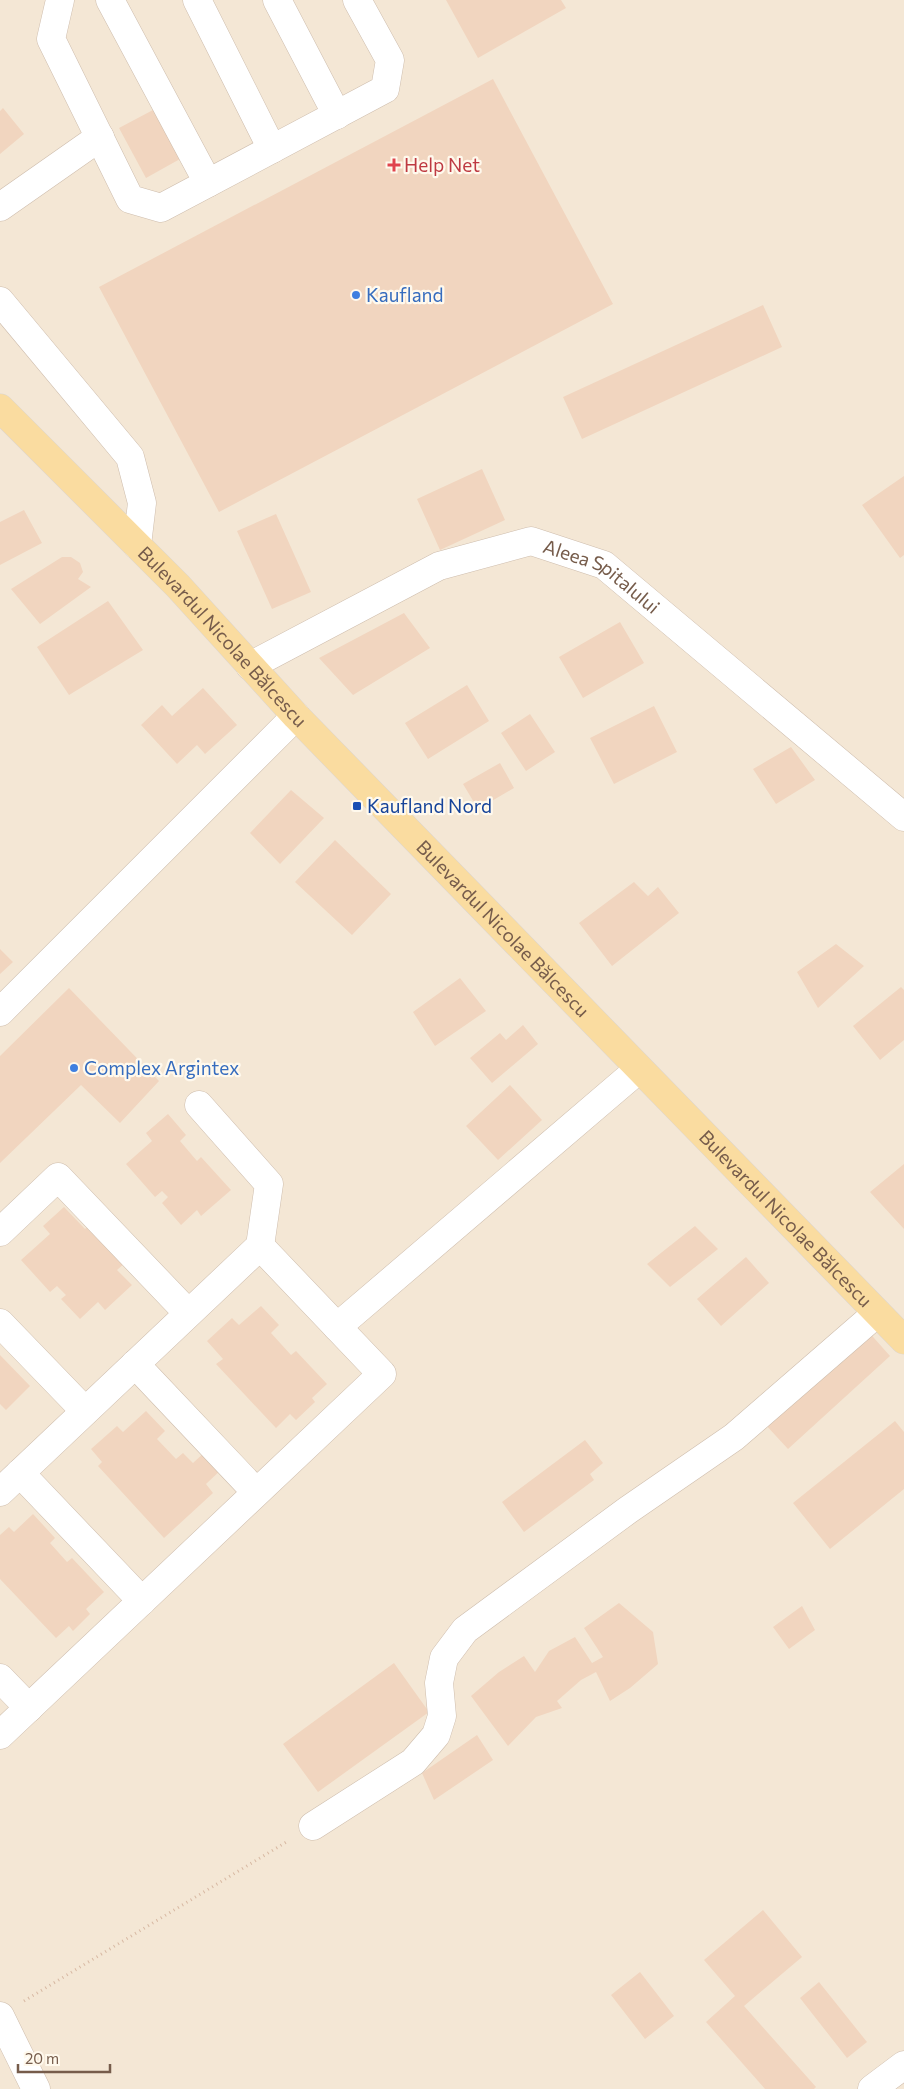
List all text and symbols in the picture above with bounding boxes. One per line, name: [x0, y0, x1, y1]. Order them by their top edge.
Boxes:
place label: Help Net: [404, 153, 480, 176]
marker: Help Net: [388, 159, 400, 171]
place label: Kaufland: [366, 283, 443, 306]
marker: Kaufland: [350, 289, 362, 301]
street label: Aleea Spitalului: [541, 534, 665, 618]
street label: Bulevardul Nicolae Bălcescu: [134, 541, 312, 731]
place label: Kaufland Nord: [367, 794, 492, 817]
marker: Kaufland Nord: [351, 800, 363, 812]
street label: Bulevardul Nicolae Bălcescu: [412, 835, 595, 1021]
place label: Complex Argintex: [84, 1056, 239, 1079]
marker: Complex Argintex: [68, 1062, 80, 1074]
street label: Bulevardul Nicolae Bălcescu: [695, 1125, 877, 1311]
scale bar: [18, 2042, 110, 2074]
text: 20 m: [25, 2049, 59, 2067]

